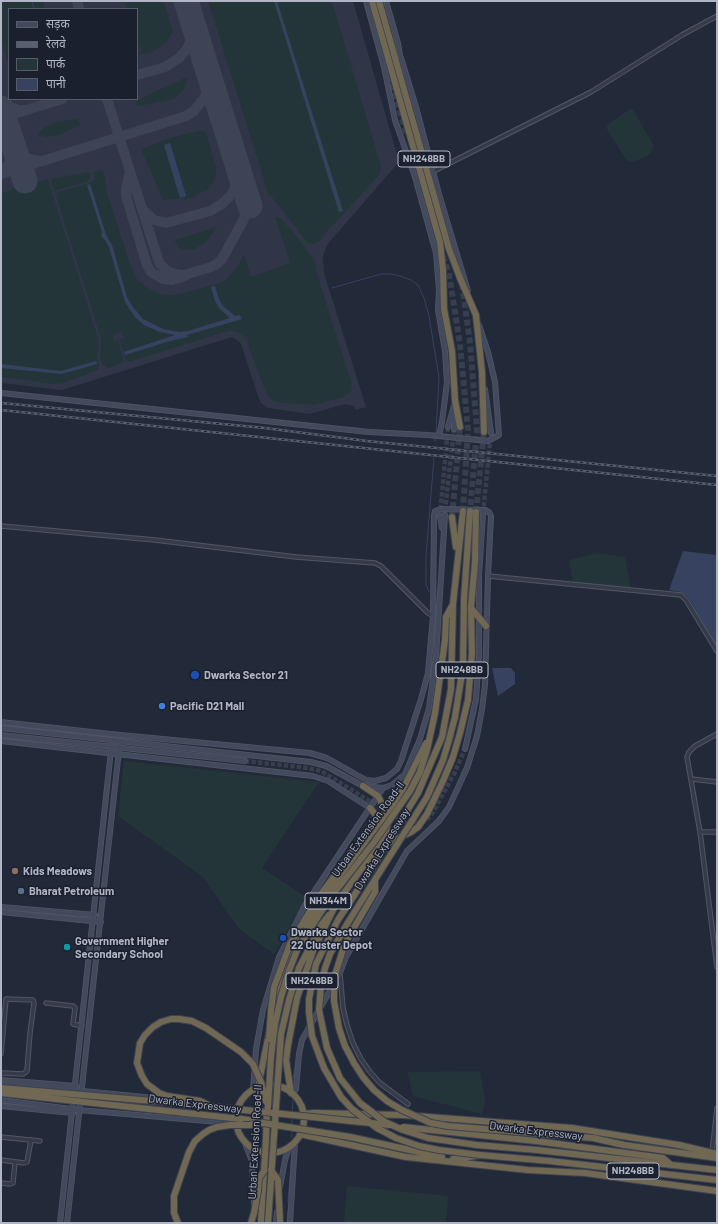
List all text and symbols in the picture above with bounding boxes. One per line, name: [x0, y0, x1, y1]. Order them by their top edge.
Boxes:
legend: [8, 8, 138, 100]
text: सड़क: [46, 16, 70, 30]
text: रेलवे: [46, 36, 66, 50]
text: पार्क: [46, 56, 65, 70]
text: पानी: [46, 76, 66, 90]
road number: NH248BB: [398, 151, 450, 167]
road number: NH248BB: [436, 662, 488, 678]
place label: Dwarka Sector 21: [204, 668, 288, 682]
marker: Dwarka Sector 21: [189, 669, 201, 681]
place label: Pacific D21 Mall: [170, 699, 244, 713]
marker: Pacific D21 Mall: [157, 701, 167, 711]
street label: Urban Extension Road-II: [329, 779, 407, 879]
street label: Dwarka Expressway: [352, 806, 412, 892]
place label: Kids Meadows: [23, 864, 92, 878]
marker: Kids Meadows: [10, 866, 20, 876]
place label: Bharat Petroleum: [29, 884, 114, 898]
marker: Bharat Petroleum: [16, 886, 26, 896]
road number: NH344M: [305, 893, 351, 909]
place label: Dwarka Sector 22 Cluster Depot: [291, 925, 372, 951]
marker: Dwarka Sector 22 Cluster Depot: [278, 933, 288, 943]
place label: Government Higher Secondary School: [75, 934, 169, 960]
marker: Government Higher Secondary School: [62, 942, 72, 952]
road number: NH248BB: [286, 973, 338, 989]
street label: Urban Extension Road-II: [245, 1084, 265, 1200]
street label: Dwarka Expressway: [148, 1092, 242, 1116]
street label: Dwarka Expressway: [489, 1119, 583, 1143]
road number: NH248BB: [607, 1163, 659, 1179]

